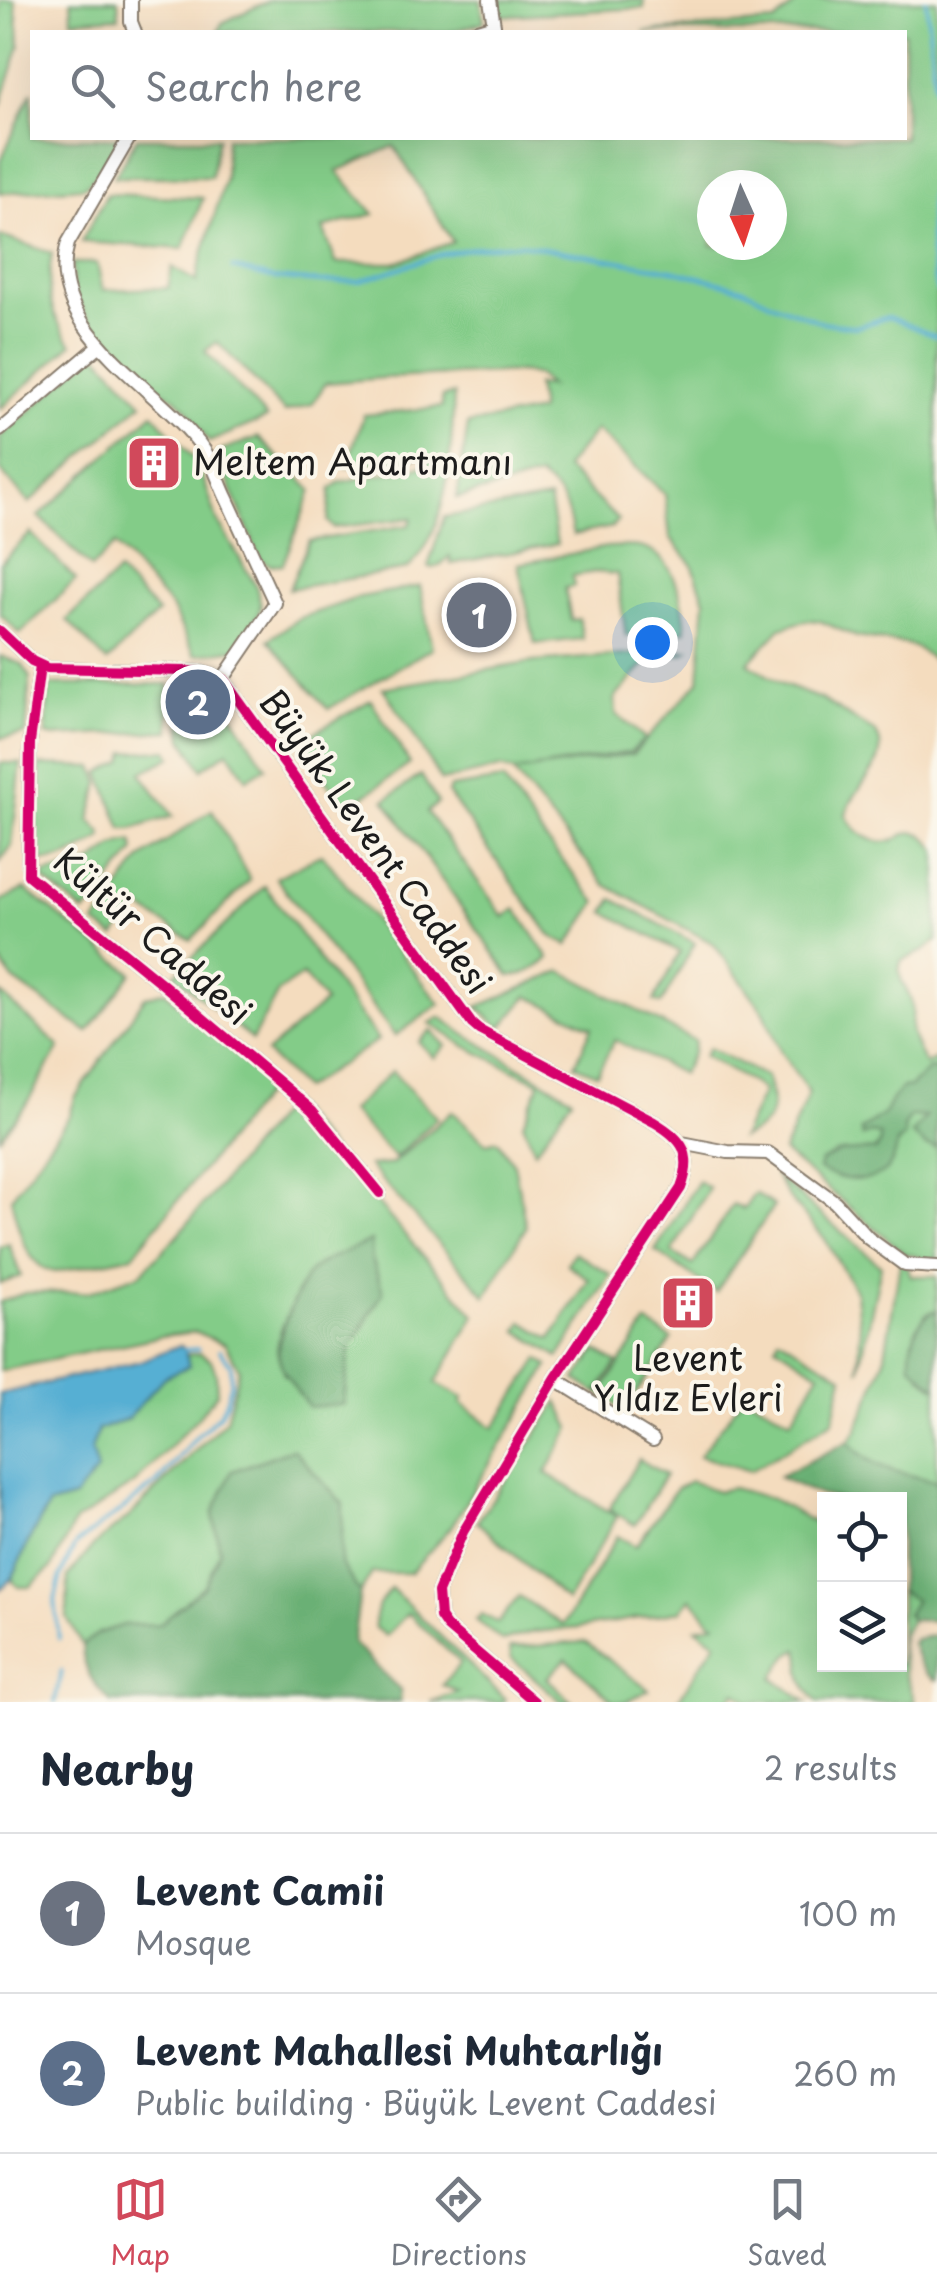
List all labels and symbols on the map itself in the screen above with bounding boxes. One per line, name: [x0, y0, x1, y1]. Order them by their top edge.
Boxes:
north arrow: [697, 170, 787, 260]
building icon: Meltem Apartmanı: [124, 433, 184, 493]
place label: Meltem Apartmanı: [193, 434, 512, 487]
pin: 1: [446, 578, 512, 652]
your location: [627, 617, 678, 668]
pin: 2: [166, 664, 230, 740]
street label: Büyük Levent Caddesi: [248, 677, 506, 1004]
street label: Kültür Caddesi: [43, 834, 265, 1036]
building icon: Levent Yıldız Evleri: [658, 1273, 718, 1333]
place label: Levent Yıldız Evleri: [593, 1330, 783, 1423]

